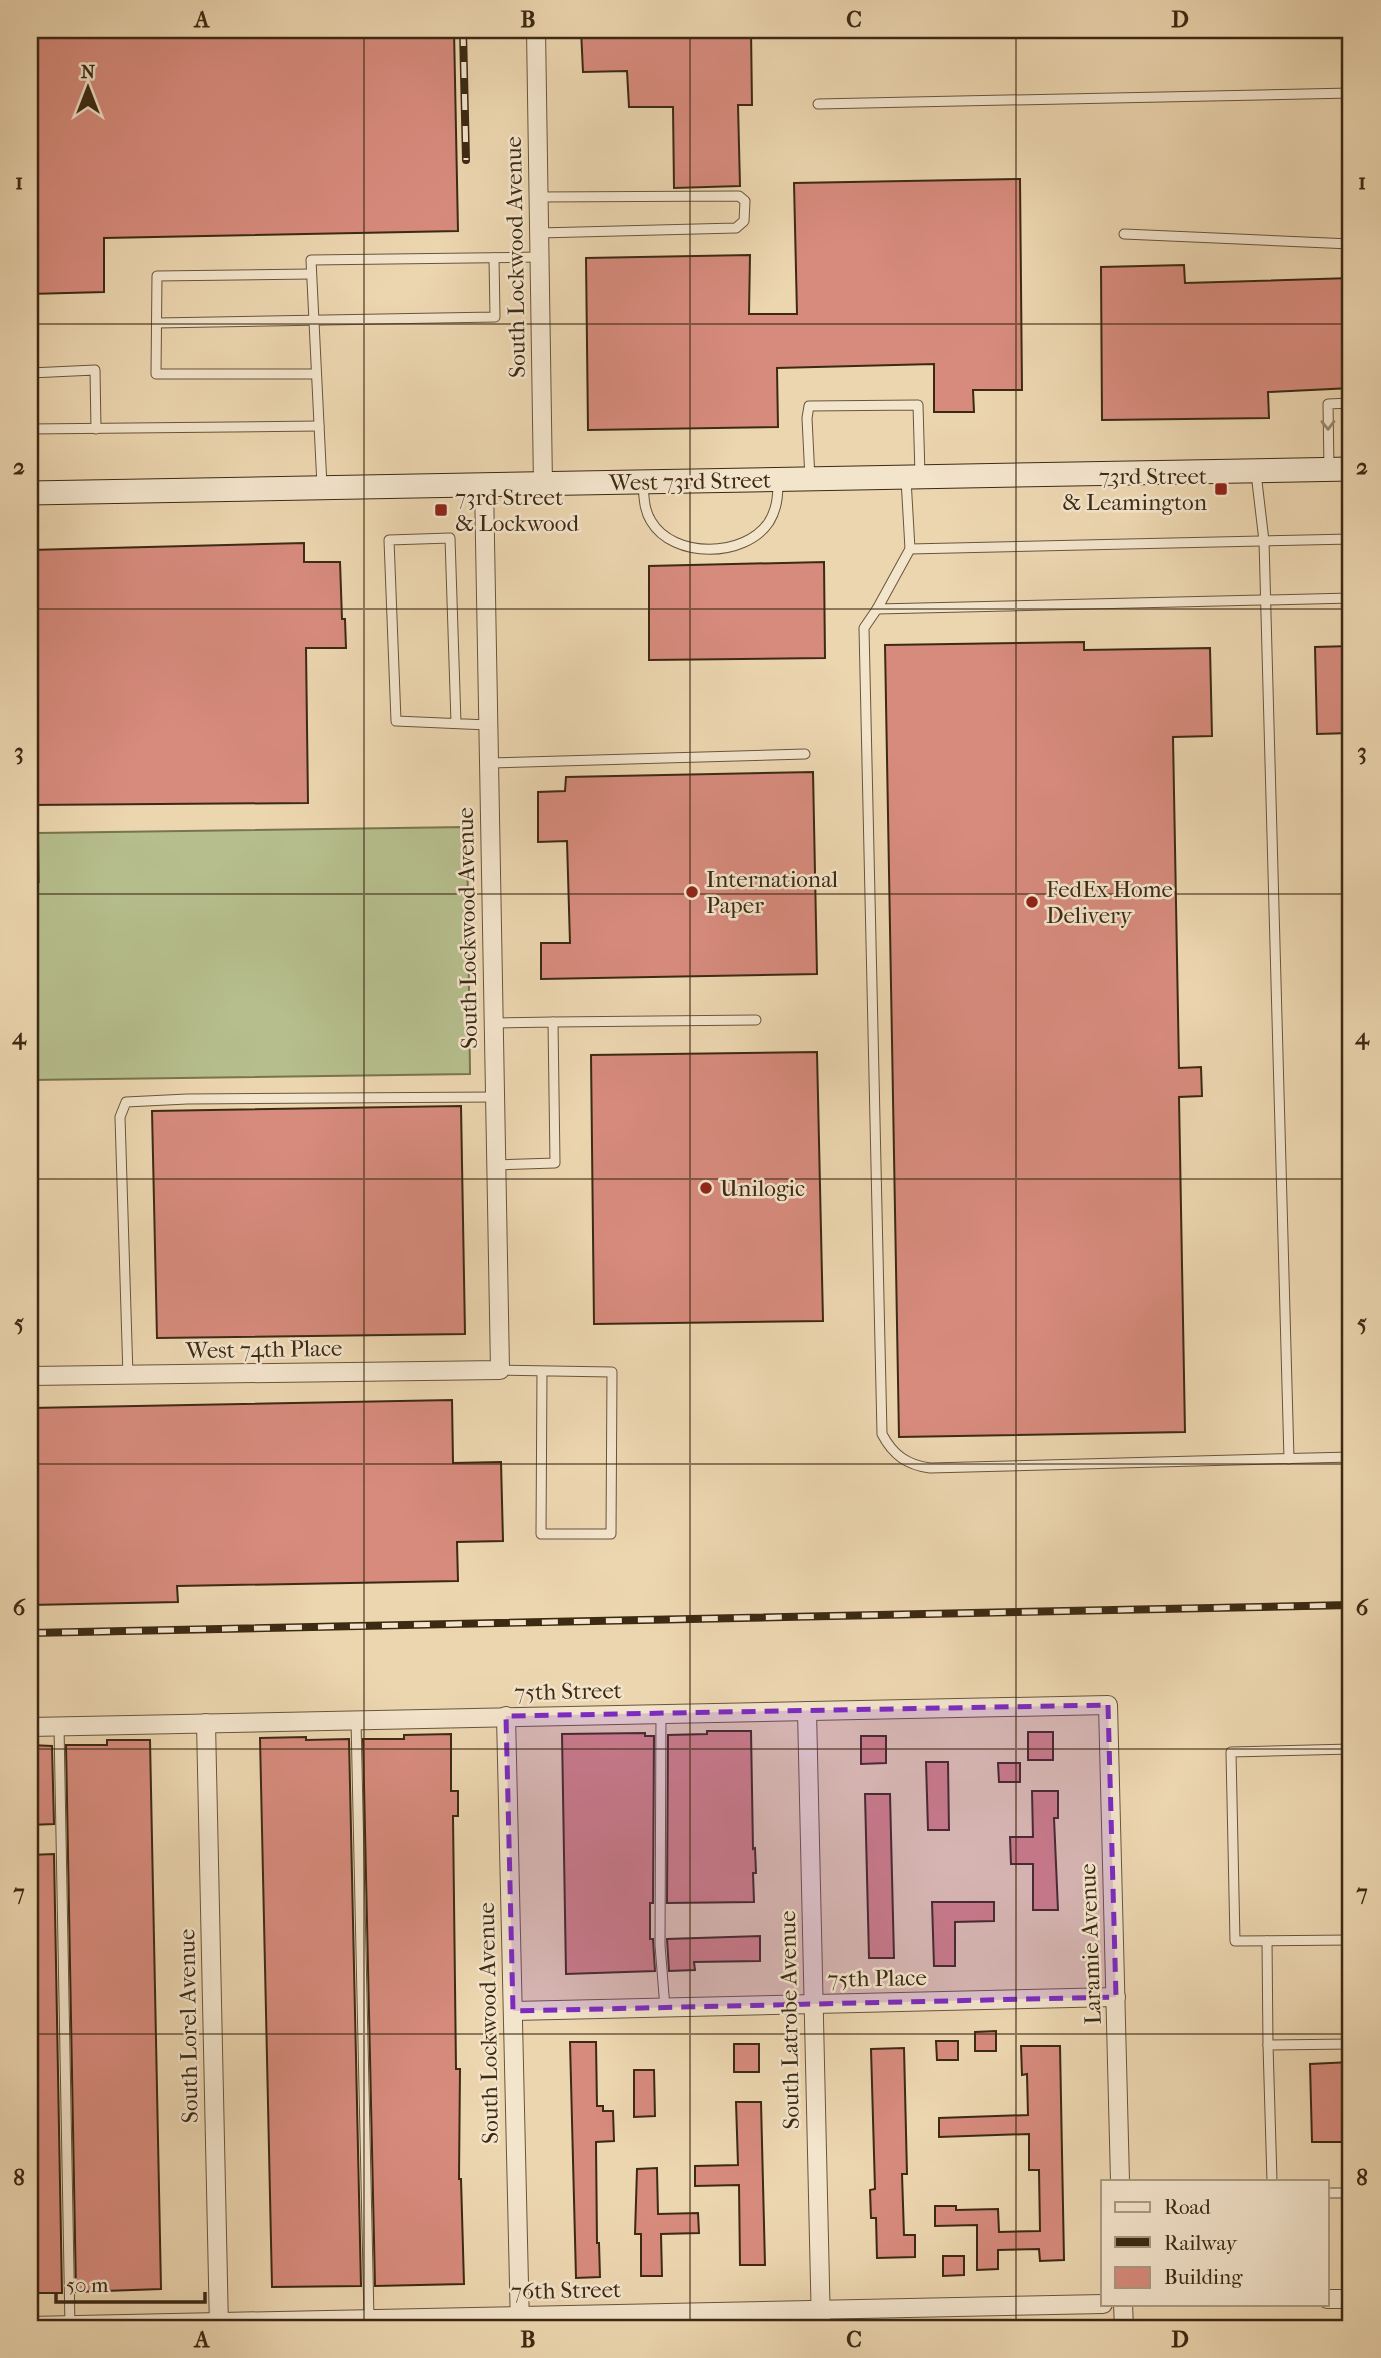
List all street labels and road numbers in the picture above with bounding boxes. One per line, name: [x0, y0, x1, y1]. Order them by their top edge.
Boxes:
street label: South Lockwood Avenue: [500, 136, 531, 378]
street label: West 73rd Street: [608, 467, 771, 496]
street label: South Lockwood Avenue: [452, 807, 483, 1049]
street label: West 74th Place: [184, 1335, 343, 1364]
street label: 75th Street: [514, 1677, 622, 1706]
street label: Laramie Avenue: [1074, 1863, 1107, 2025]
street label: South Lockwood Avenue: [473, 1902, 504, 2144]
street label: South Latrobe Avenue: [774, 1910, 805, 2130]
street label: South Lorel Avenue: [173, 1929, 204, 2123]
street label: 75th Place: [827, 1964, 927, 1993]
street label: 76th Street: [511, 2276, 621, 2305]

